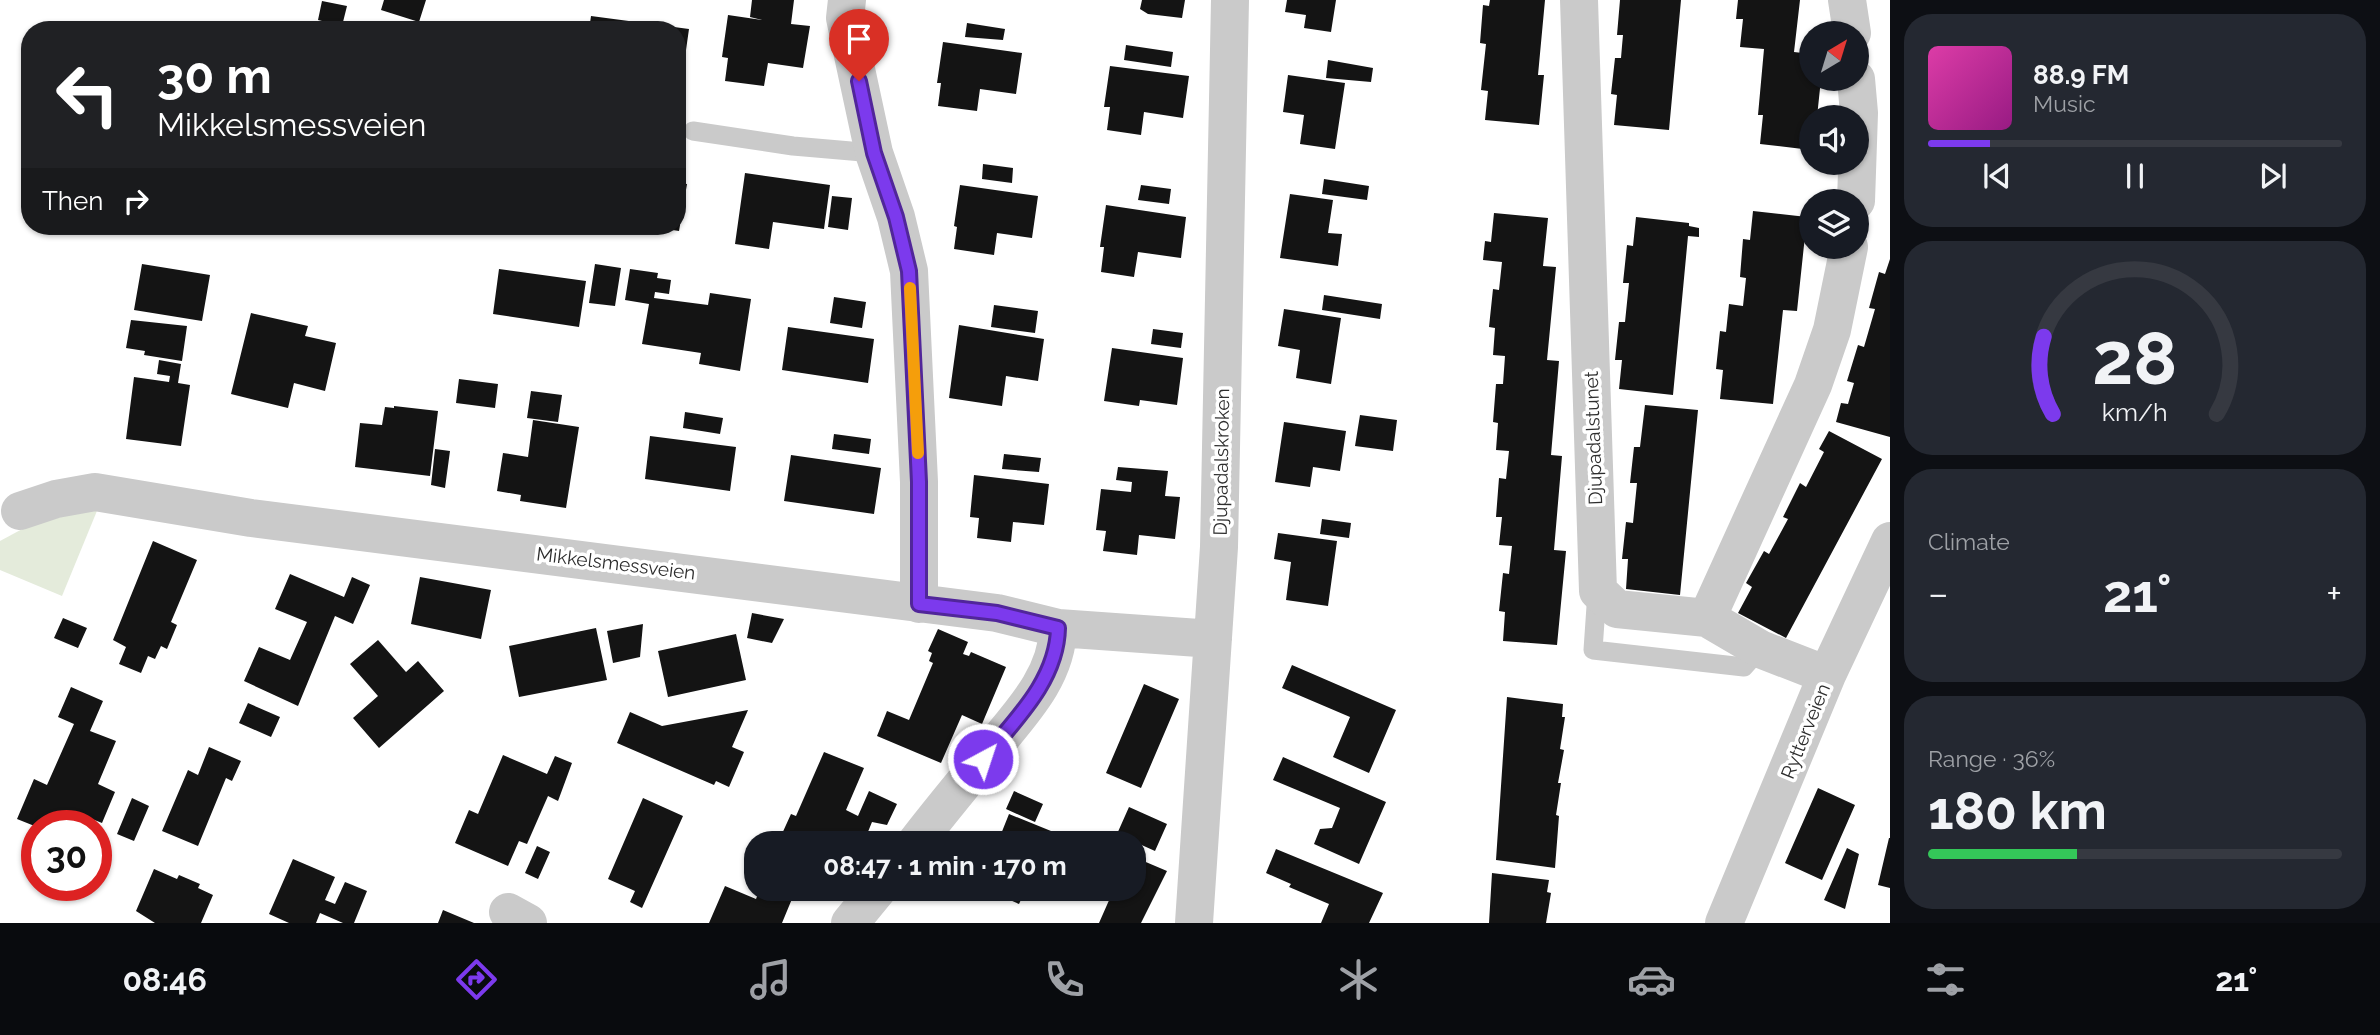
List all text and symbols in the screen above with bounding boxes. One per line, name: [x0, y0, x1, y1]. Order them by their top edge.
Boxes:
pin: [829, 9, 889, 81]
icon: arrive: [840, 20, 878, 58]
north arrow: [1799, 21, 1869, 91]
map controls: [1799, 21, 1869, 259]
text: 30 m: [157, 47, 272, 104]
icon: left: [42, 49, 133, 140]
text: 88.9 FM: [2033, 60, 2129, 90]
text: Music: [2033, 90, 2096, 117]
button: sound: [1799, 105, 1869, 175]
text: Mikkelsmessveien: [157, 106, 426, 143]
icon: previous: [1978, 157, 2016, 195]
icon: pause: [2116, 157, 2154, 195]
icon: next: [2254, 157, 2292, 195]
icon: right: [117, 182, 155, 220]
text: Then: [42, 186, 103, 216]
button: layers: [1799, 189, 1869, 259]
text: 28: [2092, 316, 2178, 401]
street label: Djupadalstunet: [1580, 370, 1606, 505]
street label: Djupadalskroken: [1209, 388, 1233, 536]
text: km/h: [2102, 397, 2168, 427]
text: Climate: [1928, 528, 2010, 555]
street label: Mikkelsmessveien: [535, 542, 697, 584]
text: 21°: [2103, 563, 2172, 624]
text: −: [1928, 571, 1948, 616]
text: +: [2326, 571, 2342, 616]
street label: Rytterveien: [1776, 680, 1834, 782]
position arrow: [946, 722, 1020, 796]
text: Range · 36%: [1928, 745, 2055, 772]
text: 180 km: [1928, 780, 2107, 841]
speed limit sign: 30: [21, 810, 112, 901]
text: 08:47 · 1 min · 170 m: [823, 851, 1067, 881]
icon: directions: [452, 955, 501, 1004]
icon: music: [746, 955, 795, 1004]
icon: phone: [1040, 955, 1089, 1004]
icon: climate: [1334, 955, 1383, 1004]
icon: car: [1627, 955, 1676, 1004]
icon: filters: [1921, 955, 1970, 1004]
text: 08:46: [122, 961, 207, 998]
text: 21°: [2215, 961, 2258, 998]

